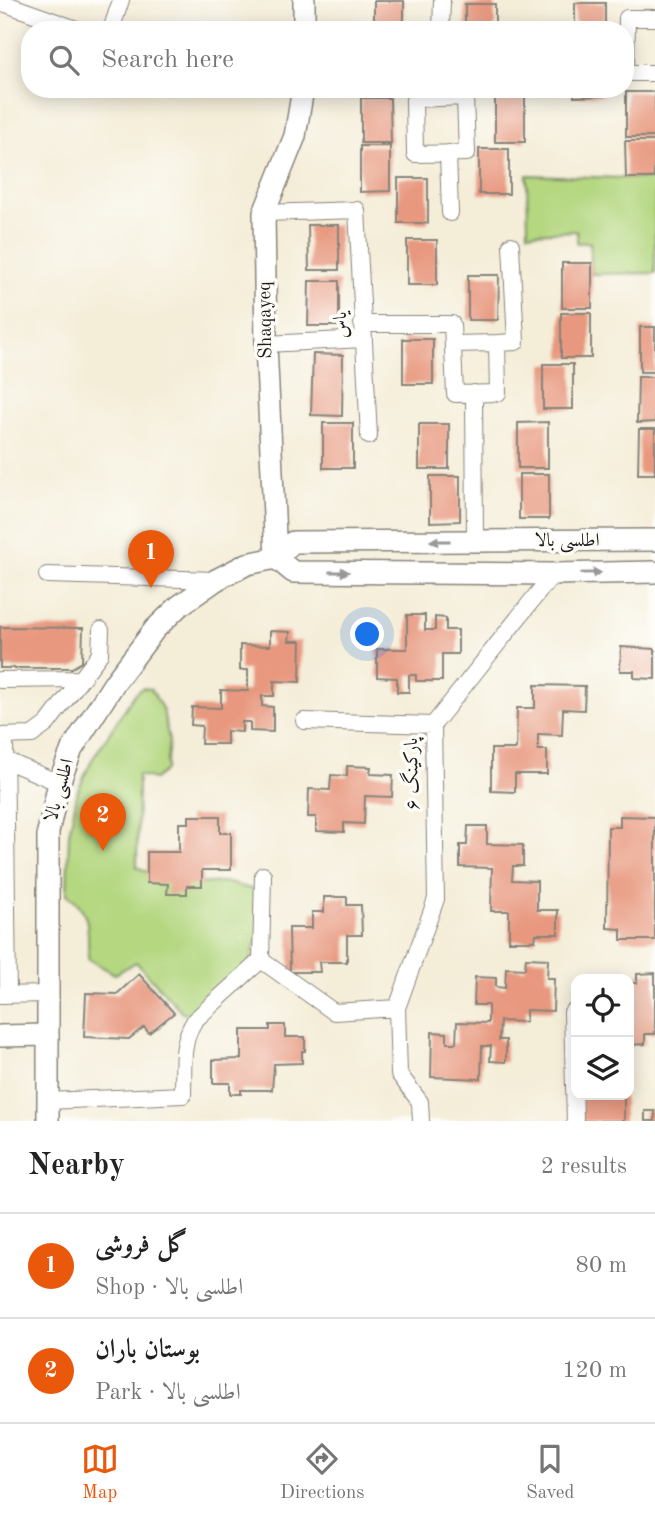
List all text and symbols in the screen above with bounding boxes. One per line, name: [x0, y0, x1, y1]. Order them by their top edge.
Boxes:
search box: [21, 21, 634, 98]
icon: search: [45, 41, 83, 79]
text: Search here: [101, 47, 234, 73]
street label: Shaqayeq: [256, 281, 276, 359]
street label: یاس: [332, 310, 353, 339]
pin: 1: [128, 530, 174, 588]
street label: اطلسی بالا: [534, 532, 600, 553]
one-way arrow: [429, 535, 451, 547]
one-way arrow: [328, 566, 350, 578]
one-way arrow: [580, 568, 602, 579]
your location: [350, 617, 384, 651]
street label: پارکینگ ۶: [398, 736, 425, 811]
street label: اطلسی بالا: [42, 757, 80, 826]
pin: 2: [80, 793, 126, 851]
map controls: [571, 974, 634, 1100]
button: locate: [571, 974, 634, 1037]
button: layers: [571, 1037, 634, 1100]
text: Nearby: [28, 1151, 125, 1181]
text: 2 results: [541, 1155, 627, 1178]
text: گل فروشی: [95, 1232, 188, 1258]
text: 1: [44, 1254, 58, 1277]
text: 80 m: [576, 1254, 627, 1277]
text: Shop · اطلسی بالا: [95, 1276, 243, 1299]
text: بوستان باران: [95, 1337, 200, 1363]
text: 2: [44, 1359, 58, 1382]
text: 120 m: [562, 1359, 627, 1382]
text: Park · اطلسی بالا: [95, 1381, 241, 1404]
tab: Map: [81, 1440, 119, 1505]
tab: Directions: [280, 1440, 365, 1505]
tab: Saved: [526, 1440, 574, 1505]

